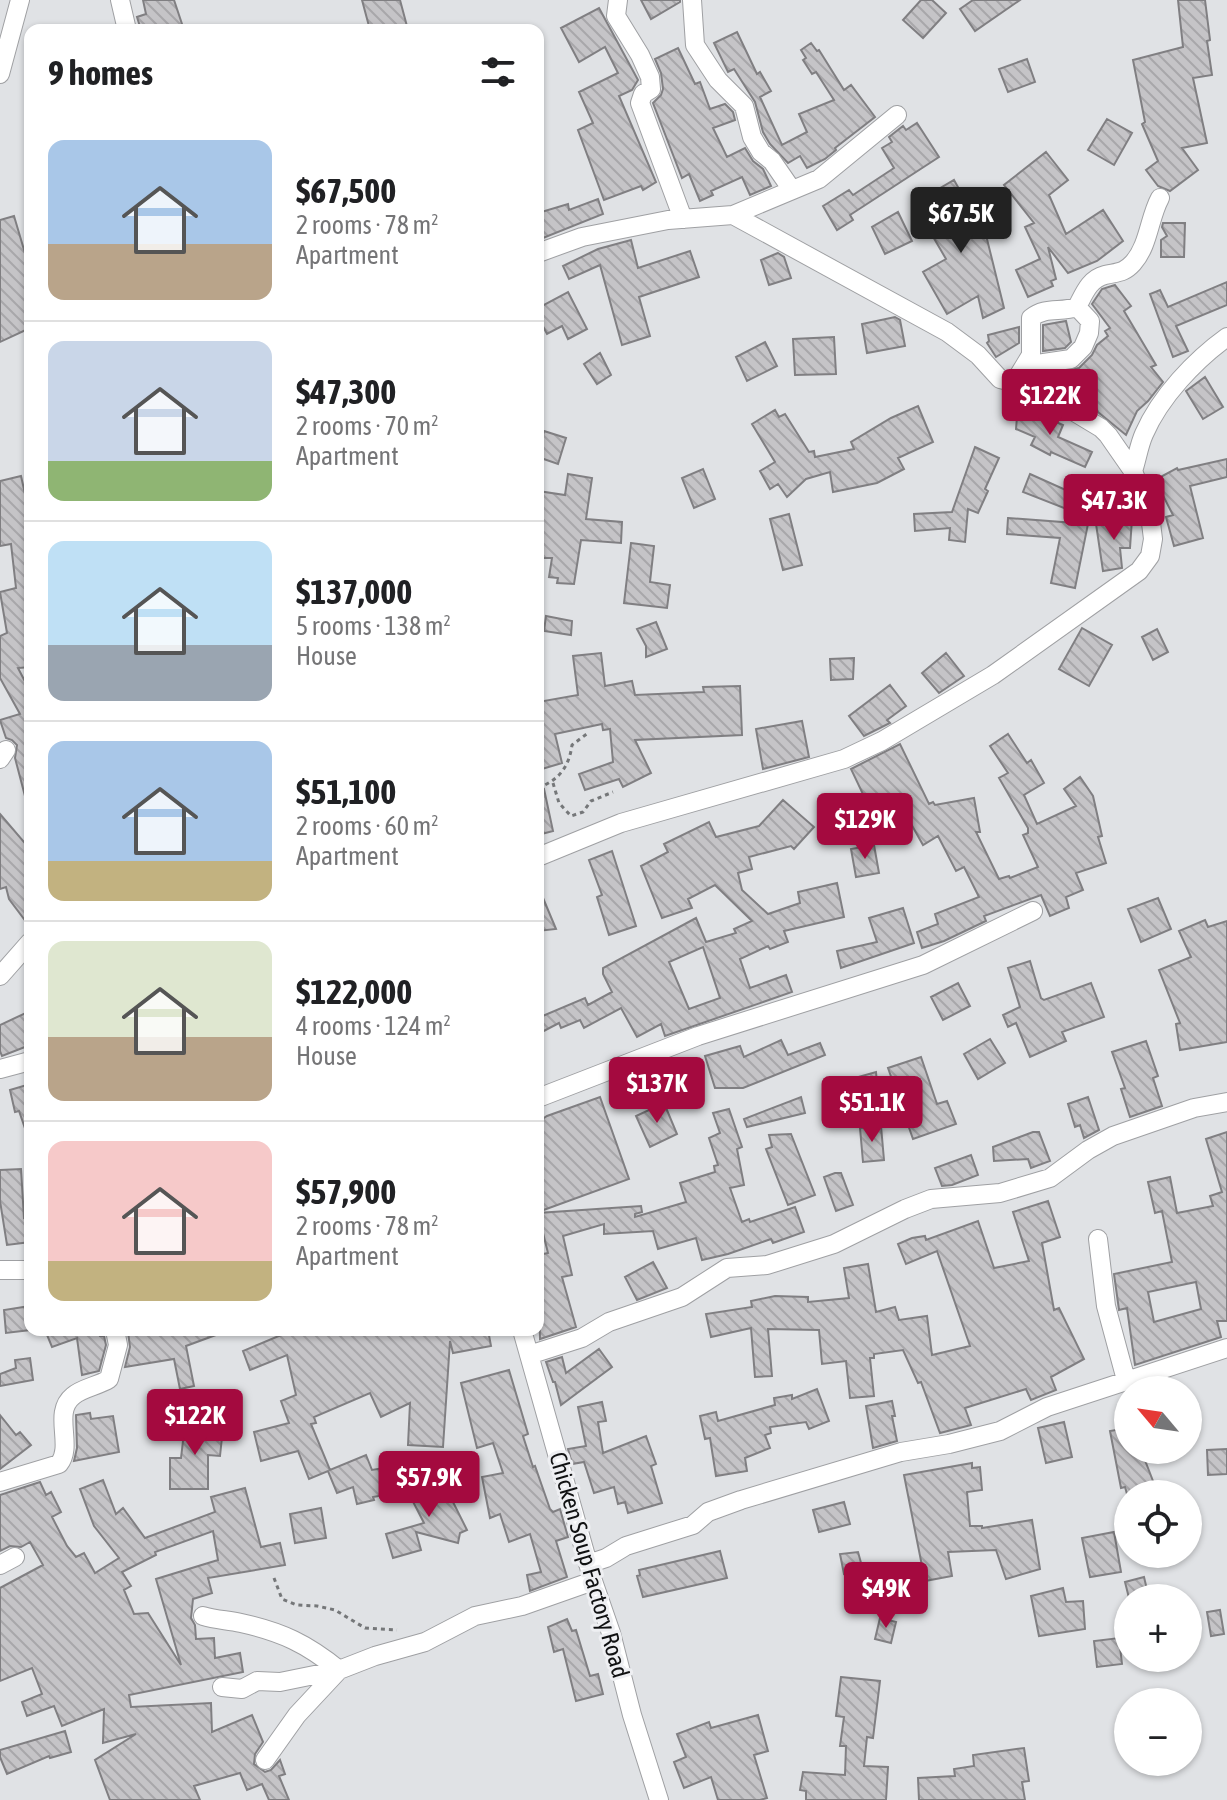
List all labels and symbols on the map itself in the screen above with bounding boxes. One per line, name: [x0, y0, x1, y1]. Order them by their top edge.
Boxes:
pin: $67.5K: [896, 187, 1026, 255]
pin: $122K: [994, 369, 1106, 437]
pin: $47.3K: [1049, 474, 1179, 542]
pin: $129K: [809, 793, 921, 861]
pin: $137K: [601, 1057, 713, 1125]
pin: $51.1K: [807, 1076, 937, 1144]
north arrow: [1114, 1376, 1202, 1464]
pin: $122K: [139, 1389, 251, 1457]
street label: Chicken Soup Factory Road: [544, 1449, 635, 1681]
pin: $57.9K: [364, 1451, 494, 1519]
pin: $49K: [839, 1562, 933, 1630]

